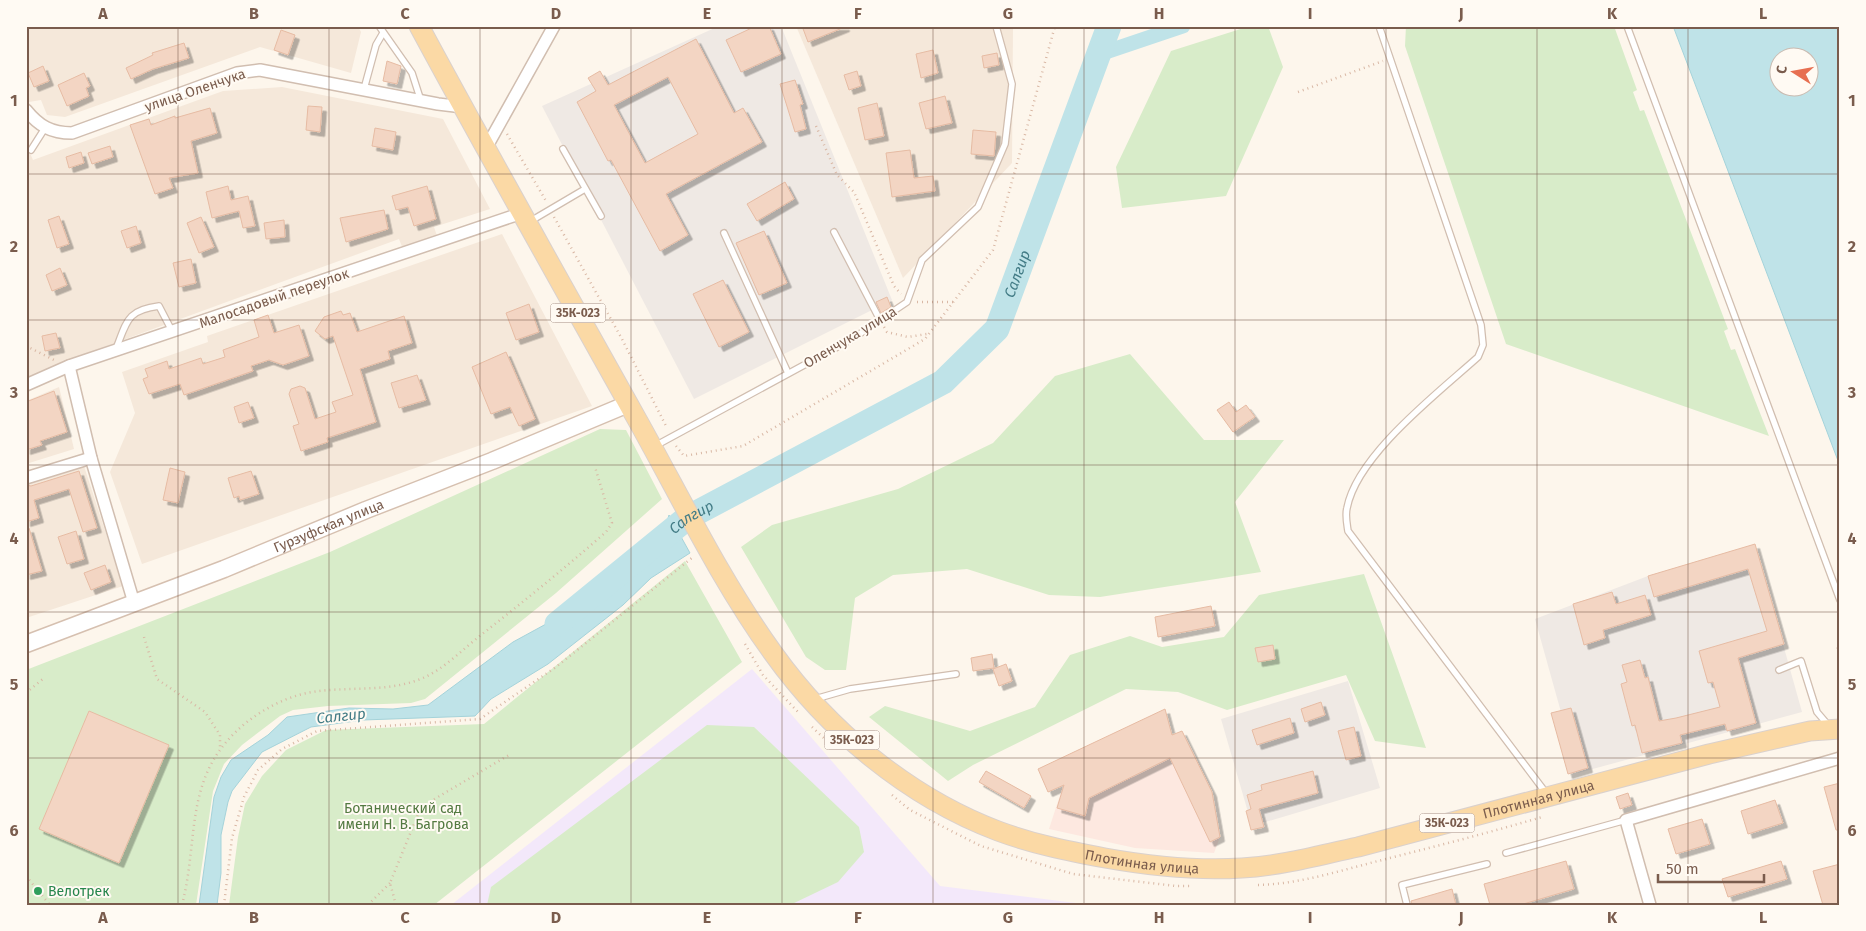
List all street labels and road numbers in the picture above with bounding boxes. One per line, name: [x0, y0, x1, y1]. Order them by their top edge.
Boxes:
street label: улица Оленчука: [142, 65, 248, 116]
street label: Малосадовый переулок: [197, 265, 352, 332]
street label: Оленчука улица: [801, 303, 900, 372]
road number: 35К-023: [550, 304, 606, 322]
street label: Гурзуфская улица: [271, 496, 386, 556]
road number: 35К-023: [824, 730, 880, 750]
street label: Плотинная улица: [1481, 777, 1596, 823]
road number: 35К-023: [1420, 814, 1474, 832]
street label: Плотинная улица: [1083, 846, 1199, 878]

